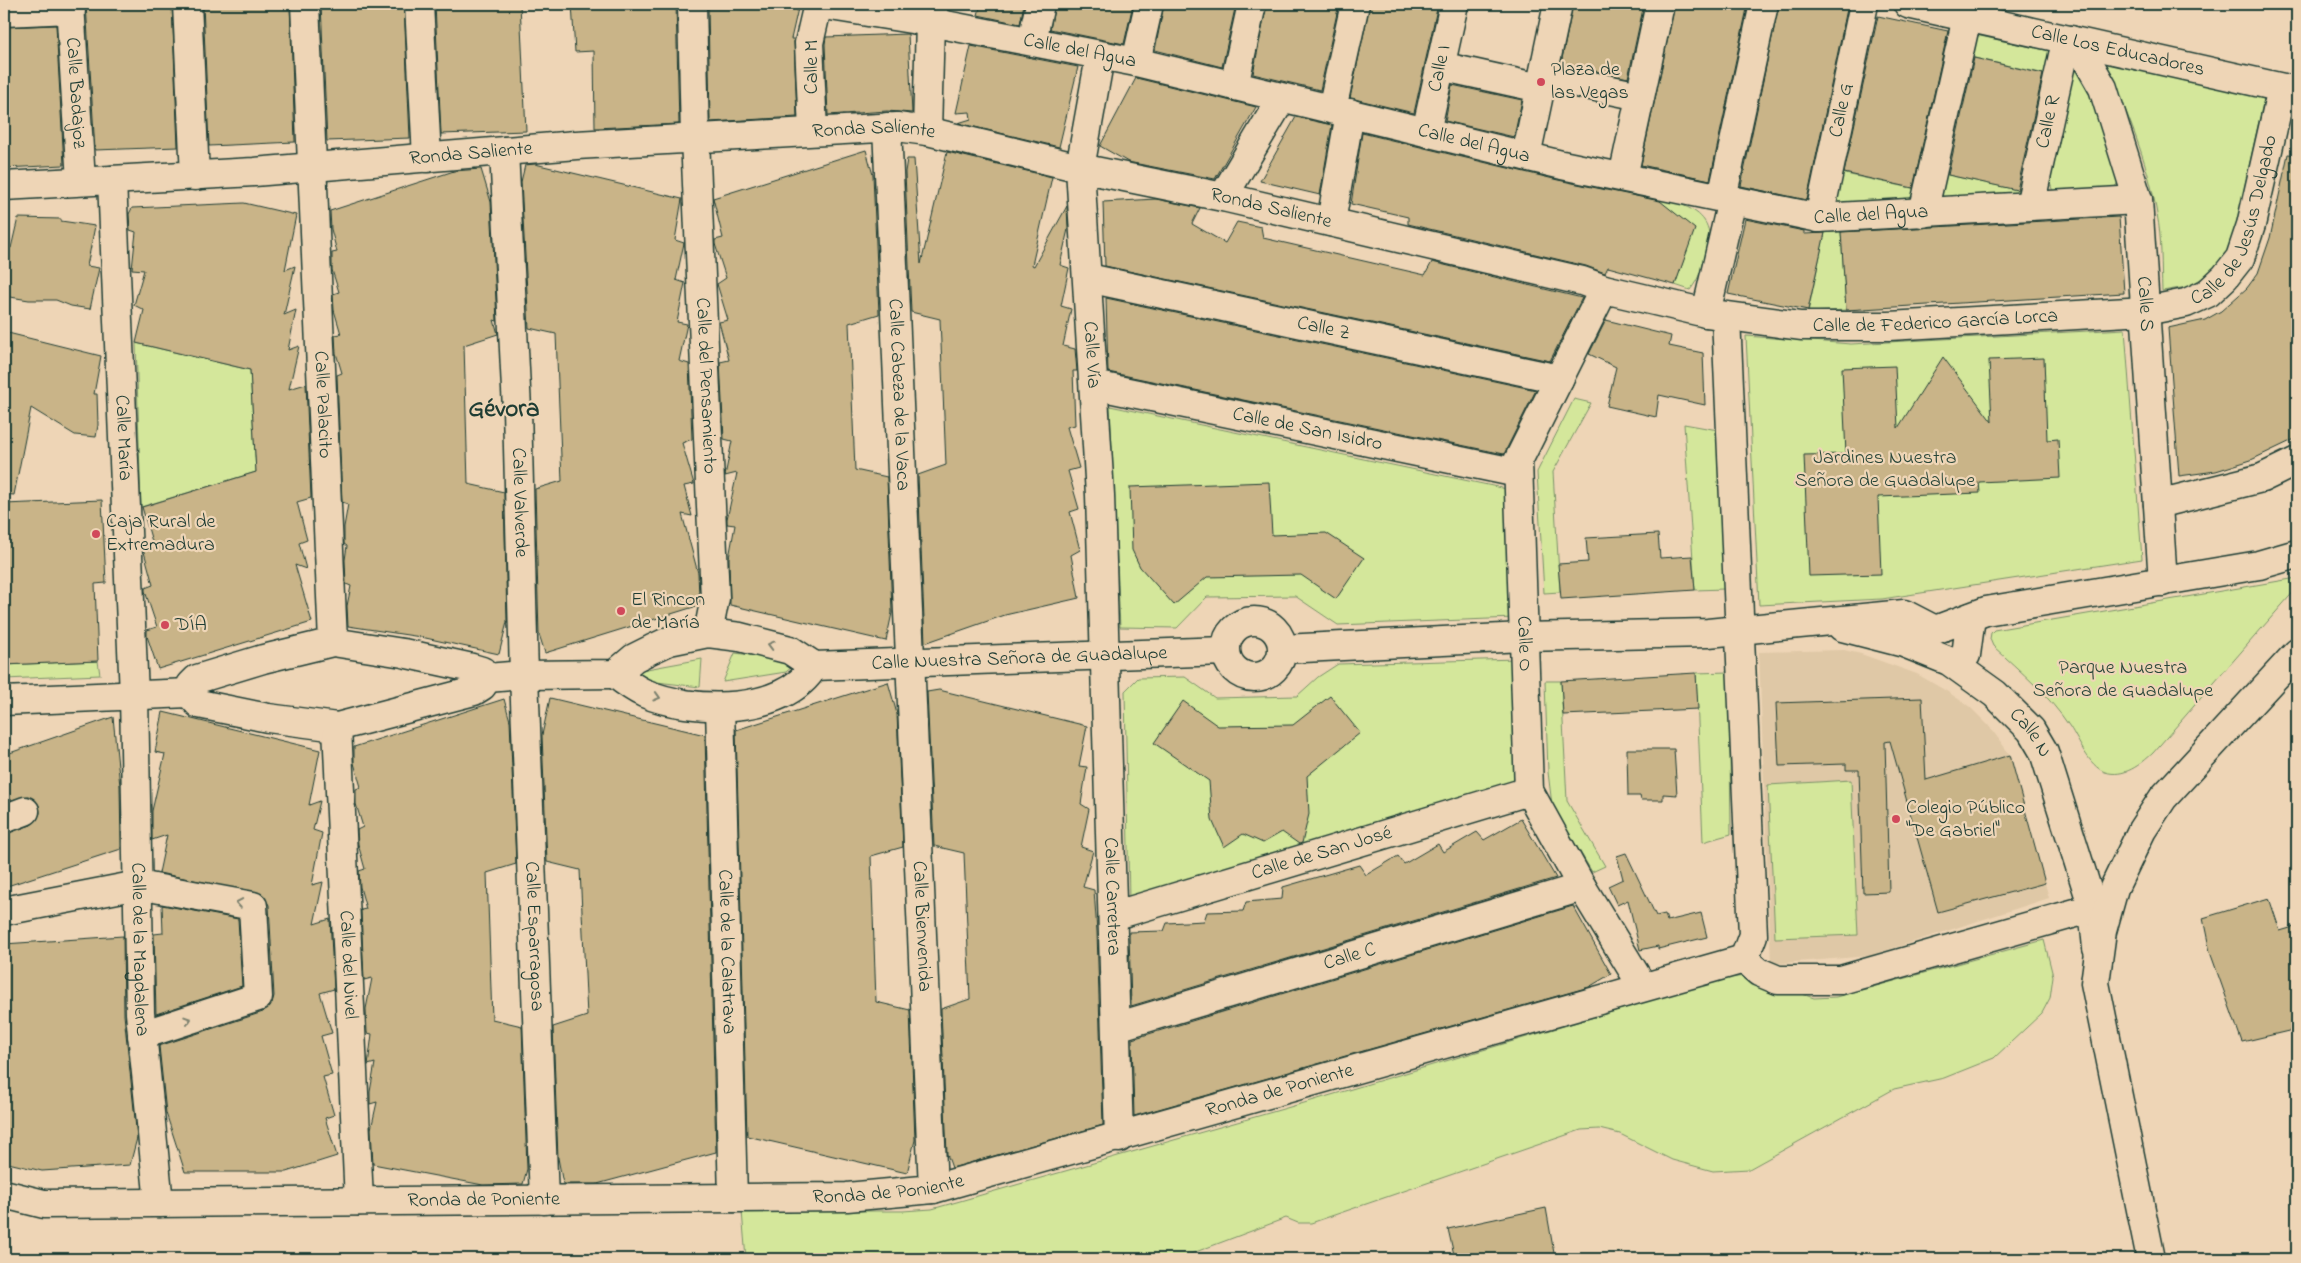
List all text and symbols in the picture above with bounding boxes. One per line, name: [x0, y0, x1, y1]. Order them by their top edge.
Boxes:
street label: Calle Los Educadores: [2028, 17, 2207, 84]
street label: Calle del Agua: [1021, 26, 1139, 76]
street label: Calle Badajoz: [58, 36, 93, 150]
street label: Calle M: [798, 40, 827, 94]
street label: Calle I: [1421, 42, 1459, 95]
place label: Plaza de las Vegas: [1551, 56, 1629, 109]
marker: Plaza de las Vegas: [1535, 76, 1547, 88]
street label: Calle G: [1822, 80, 1861, 140]
street label: Calle R: [2028, 92, 2068, 151]
street label: Ronda Saliente: [811, 112, 939, 147]
street label: Calle del Agua: [1415, 116, 1533, 171]
street label: Calle de Jesús Delgado: [2186, 132, 2285, 313]
street label: Ronda Saliente: [408, 134, 534, 173]
street label: Ronda Saliente: [1208, 180, 1335, 236]
street label: Calle del Agua: [1813, 197, 1929, 233]
street label: Calle S: [2129, 275, 2161, 333]
street label: Calle del Pensamiento: [687, 297, 724, 475]
street label: Calle Cabeza de la Vaca: [880, 298, 917, 491]
street label: Calle de Federico García Lorca: [1813, 302, 2059, 341]
street label: Calle Z: [1294, 309, 1353, 348]
street label: Calle Vía: [1075, 320, 1108, 389]
street label: Calle Palacito: [306, 350, 339, 459]
district label: Gévora: [469, 392, 539, 428]
street label: Calle María: [107, 394, 139, 481]
street label: Calle de San Isidro: [1230, 400, 1385, 459]
park label: Jardines Nuestra Señora de Guadalupe: [1795, 444, 1975, 496]
street label: Calle Valverde: [504, 447, 535, 558]
place label: Caja Rural de Extremadura: [106, 508, 216, 560]
marker: Caja Rural de Extremadura: [90, 528, 102, 540]
place label: El Rincon de María: [631, 586, 705, 638]
marker: El Rincon de María: [615, 605, 627, 617]
place label: DÍA: [174, 611, 207, 640]
street label: Calle O: [1509, 615, 1540, 672]
marker: DÍA: [159, 619, 171, 631]
street label: Calle Nuestra Señora de Guadalupe: [871, 639, 1168, 678]
one-way arrow: [768, 640, 776, 650]
park label: Parque Nuestra Señora de Guadalupe: [2033, 654, 2213, 706]
one-way arrow: [653, 692, 661, 702]
street label: Calle N: [2002, 701, 2059, 763]
place label: Colegio Público "De Gabriel": [1906, 794, 2025, 846]
marker: Colegio Público "De Gabriel": [1890, 813, 1902, 825]
street label: Calle de San José: [1248, 818, 1396, 888]
street label: Calle Carretera: [1096, 837, 1128, 956]
street label: Calle Bienvenida: [904, 860, 939, 992]
street label: Calle Esparragosa: [517, 861, 551, 1012]
street label: Calle de la Magdalena: [123, 862, 157, 1038]
street label: Calle de la Calatrava: [710, 869, 743, 1035]
one-way arrow: [234, 899, 243, 909]
street label: Calle del Nivel: [331, 910, 365, 1020]
street label: Calle C: [1320, 935, 1379, 978]
one-way arrow: [183, 1016, 192, 1026]
street label: Ronda de Poniente: [1202, 1056, 1357, 1125]
street label: Ronda de Poniente: [812, 1166, 967, 1212]
street label: Ronda de Poniente: [407, 1185, 560, 1215]

